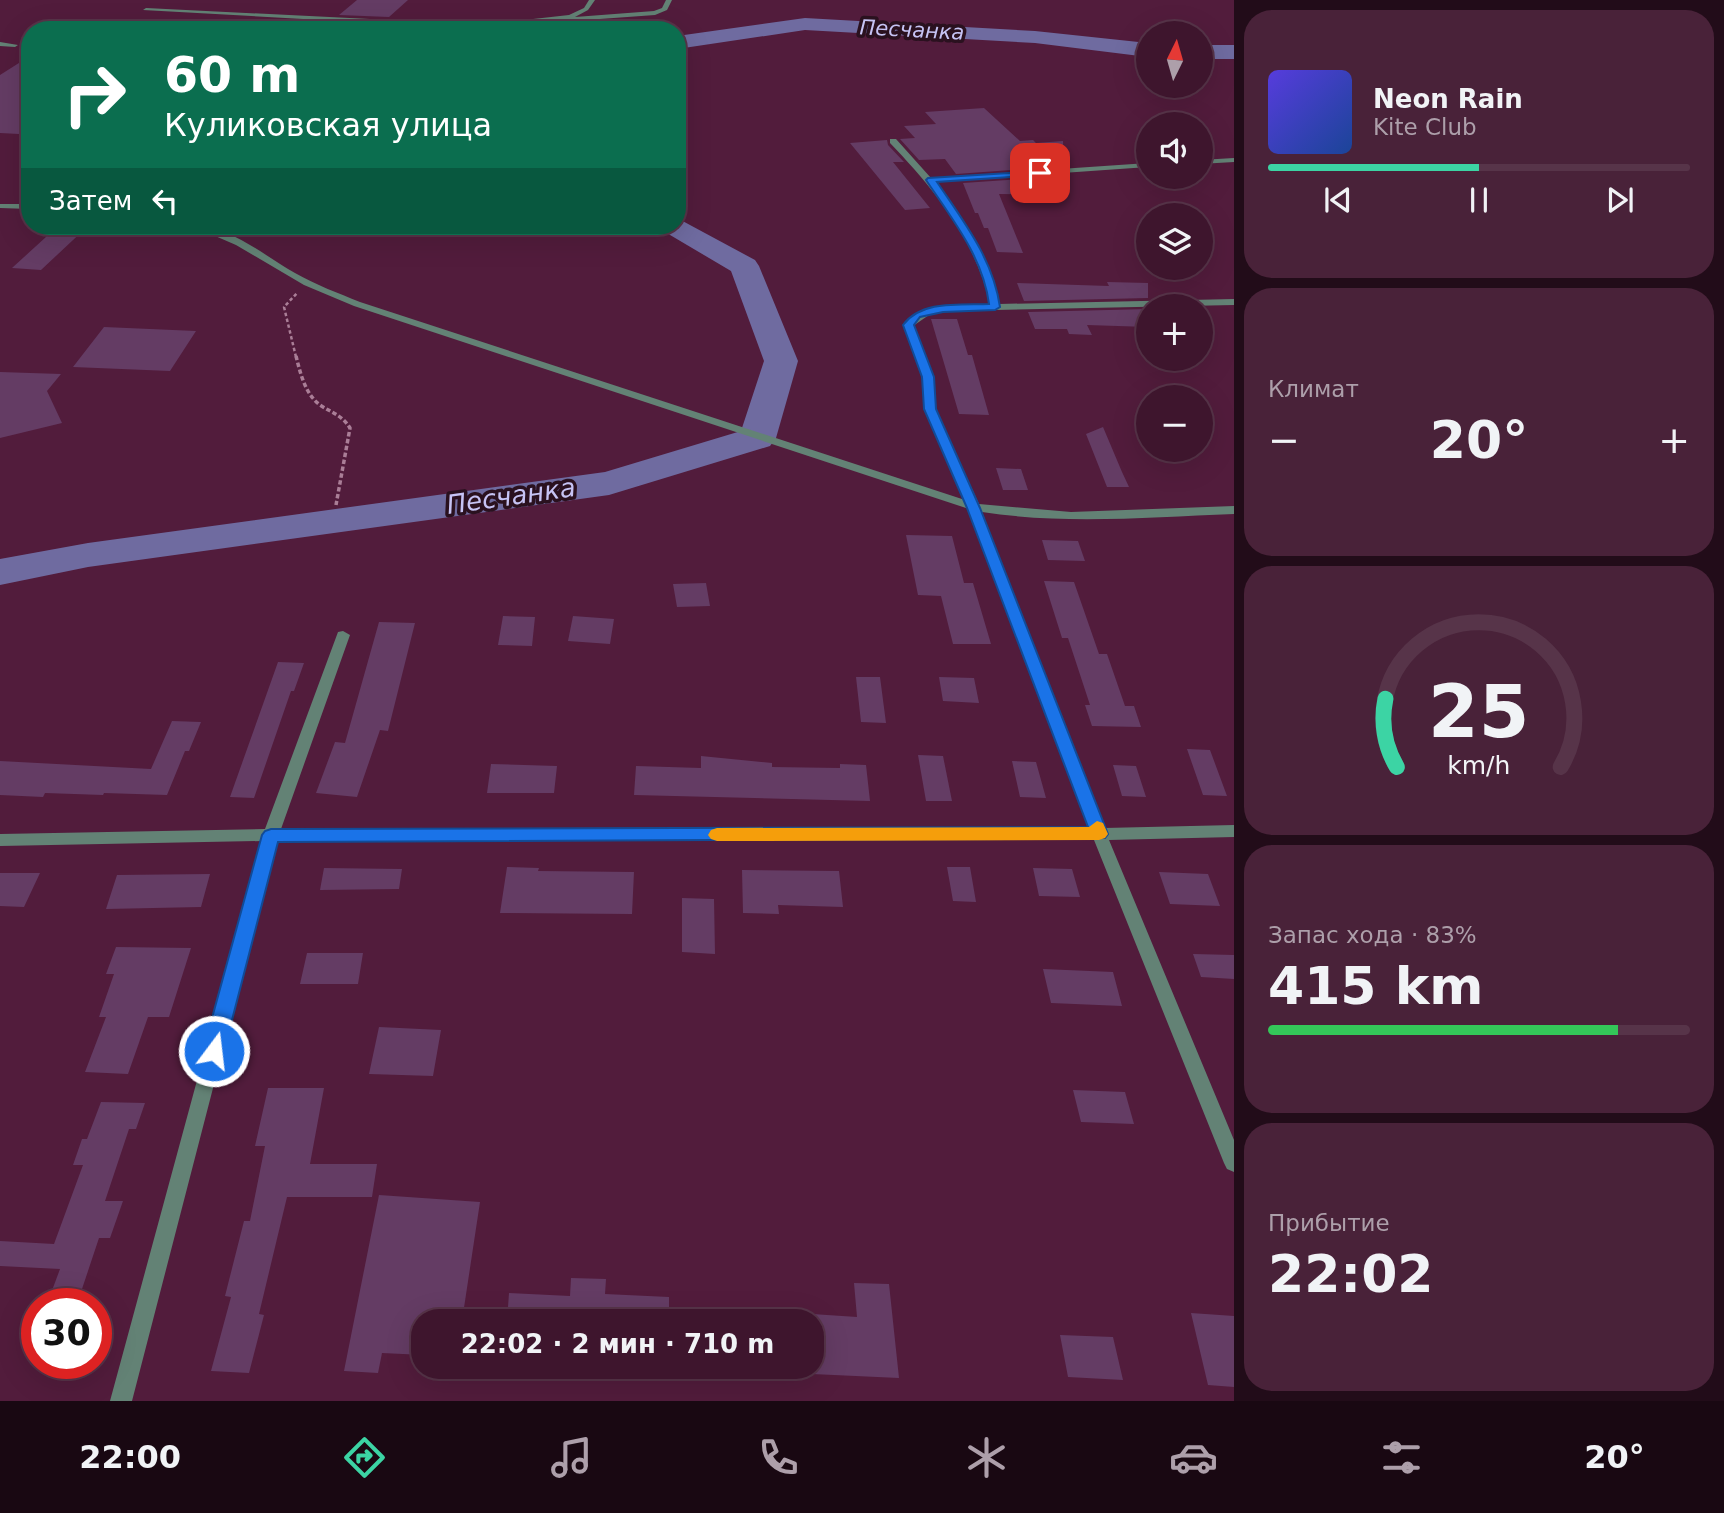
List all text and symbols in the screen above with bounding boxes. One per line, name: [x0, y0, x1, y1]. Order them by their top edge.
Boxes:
water label: Песчанка: [859, 15, 965, 45]
north arrow: [1136, 21, 1213, 98]
map controls: [1136, 21, 1213, 462]
text: 60 m: [164, 47, 300, 104]
icon: right: [49, 49, 140, 140]
text: Neon Rain: [1373, 84, 1523, 114]
text: Куликовская улица: [164, 106, 492, 144]
button: sound: [1136, 112, 1213, 189]
text: Kite Club: [1373, 114, 1477, 140]
pin: [1010, 143, 1070, 203]
icon: arrive: [1021, 154, 1059, 192]
icon: previous: [1319, 181, 1357, 219]
icon: pause: [1460, 181, 1498, 219]
icon: next: [1601, 181, 1639, 219]
icon: left: [146, 182, 184, 220]
text: Затем: [49, 186, 132, 216]
button: layers: [1136, 203, 1213, 280]
button: +: [1136, 294, 1213, 371]
text: Климат: [1268, 376, 1359, 402]
button: −: [1136, 385, 1213, 462]
text: 20°: [1430, 410, 1528, 470]
text: −: [1268, 418, 1300, 462]
text: +: [1658, 418, 1690, 462]
water label: Песчанка: [445, 472, 577, 520]
text: 25: [1428, 669, 1530, 754]
text: km/h: [1447, 750, 1511, 779]
text: Запас хода · 83%: [1268, 922, 1477, 948]
text: 415 km: [1268, 956, 1483, 1016]
position arrow: [177, 1014, 251, 1088]
text: Прибытие: [1268, 1210, 1390, 1236]
text: 22:02: [1268, 1244, 1434, 1304]
speed limit sign: 30: [21, 1288, 112, 1379]
text: 22:02 · 2 мин · 710 m: [461, 1329, 774, 1359]
icon: directions: [340, 1433, 389, 1482]
icon: music: [547, 1433, 596, 1482]
icon: phone: [754, 1433, 803, 1482]
icon: climate: [962, 1433, 1011, 1482]
icon: car: [1169, 1433, 1218, 1482]
icon: filters: [1377, 1433, 1426, 1482]
text: 22:00: [79, 1438, 181, 1476]
text: 20°: [1584, 1438, 1645, 1476]

